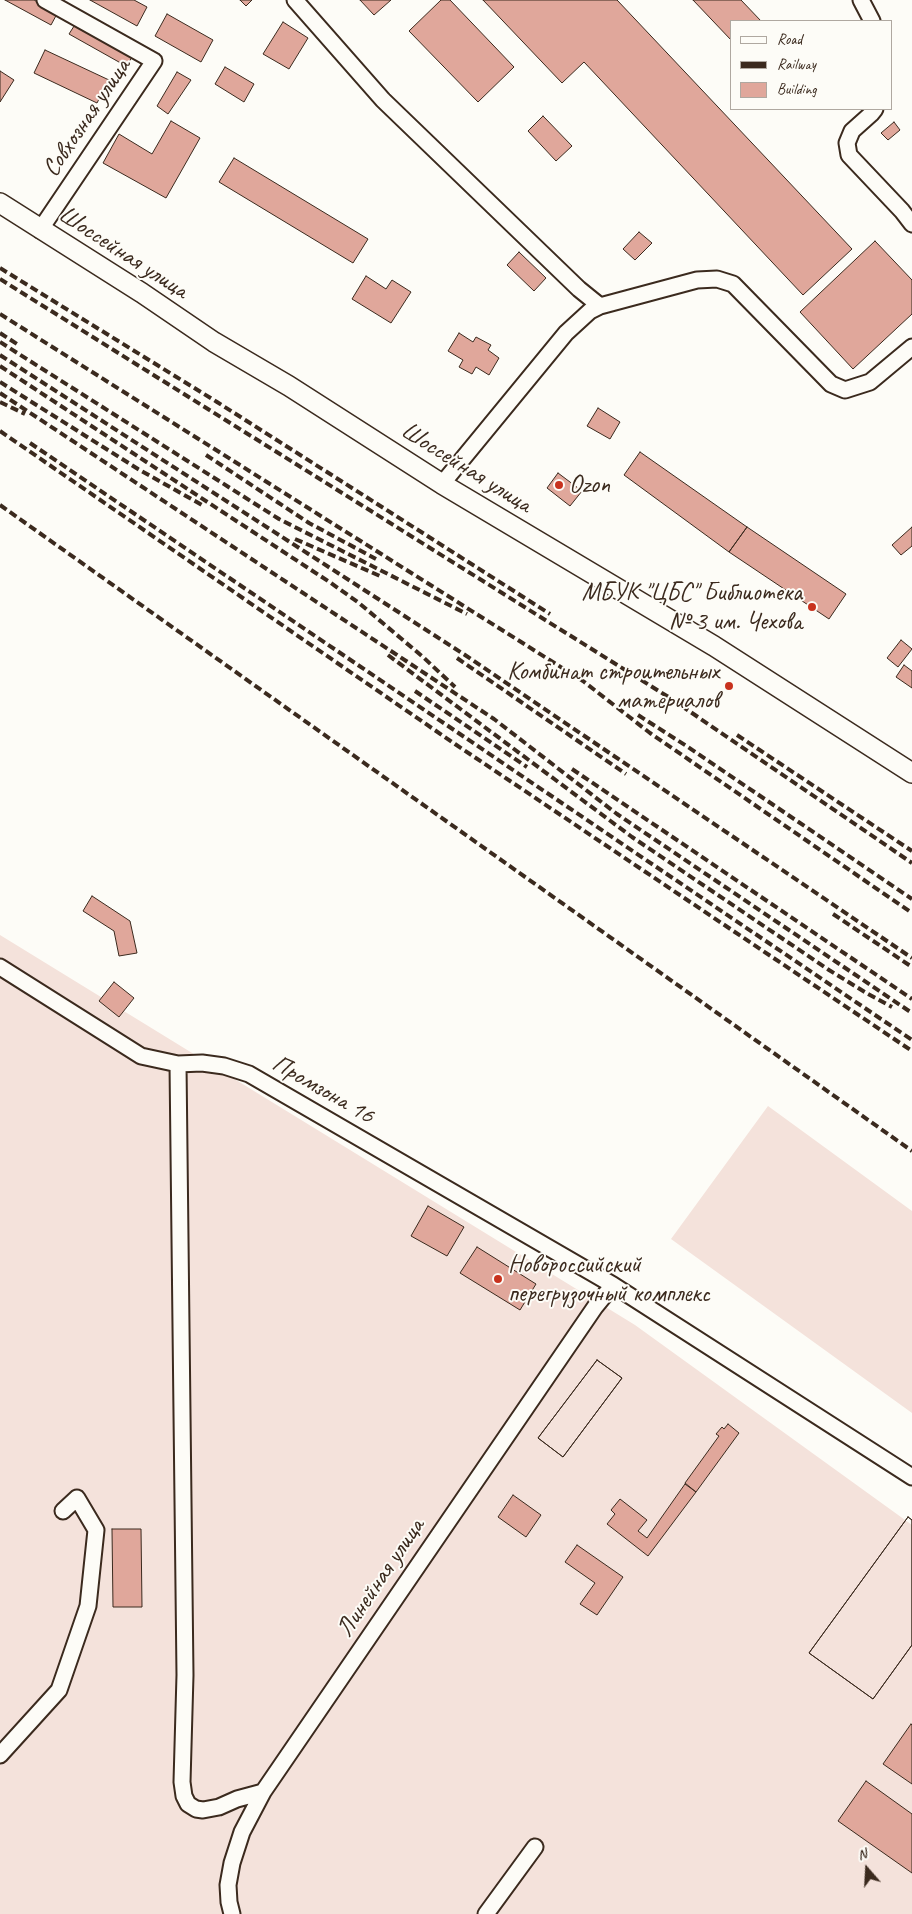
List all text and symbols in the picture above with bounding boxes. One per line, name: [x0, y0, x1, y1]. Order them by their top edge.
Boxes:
legend: [730, 20, 892, 110]
text: Road: [777, 30, 802, 49]
street label: Совхозная улица: [37, 53, 137, 183]
text: Railway: [777, 55, 816, 74]
text: Building: [777, 80, 816, 99]
street label: Шоссейная улица: [53, 200, 193, 306]
street label: Шоссейная улица: [395, 416, 537, 520]
place label: Ozon: [569, 470, 610, 500]
marker: Ozon: [553, 479, 565, 491]
place label: МБУК "ЦБС" Библиотека № 3 им. Чехова: [582, 578, 802, 637]
marker: МБУК "ЦБС" Библиотека № 3 им. Чехова: [806, 601, 818, 613]
place label: Комбинат строительных материалов: [507, 657, 719, 716]
marker: Комбинат строительных материалов: [723, 680, 735, 692]
street label: Промзона 16: [267, 1049, 379, 1131]
place label: Новороссийский перегрузочный комплекс: [508, 1250, 710, 1309]
marker: Новороссийский перегрузочный комплекс: [492, 1273, 504, 1285]
street label: Линейная улица: [330, 1513, 432, 1643]
north arrow: [842, 1844, 892, 1894]
text: N: [855, 1845, 869, 1864]

